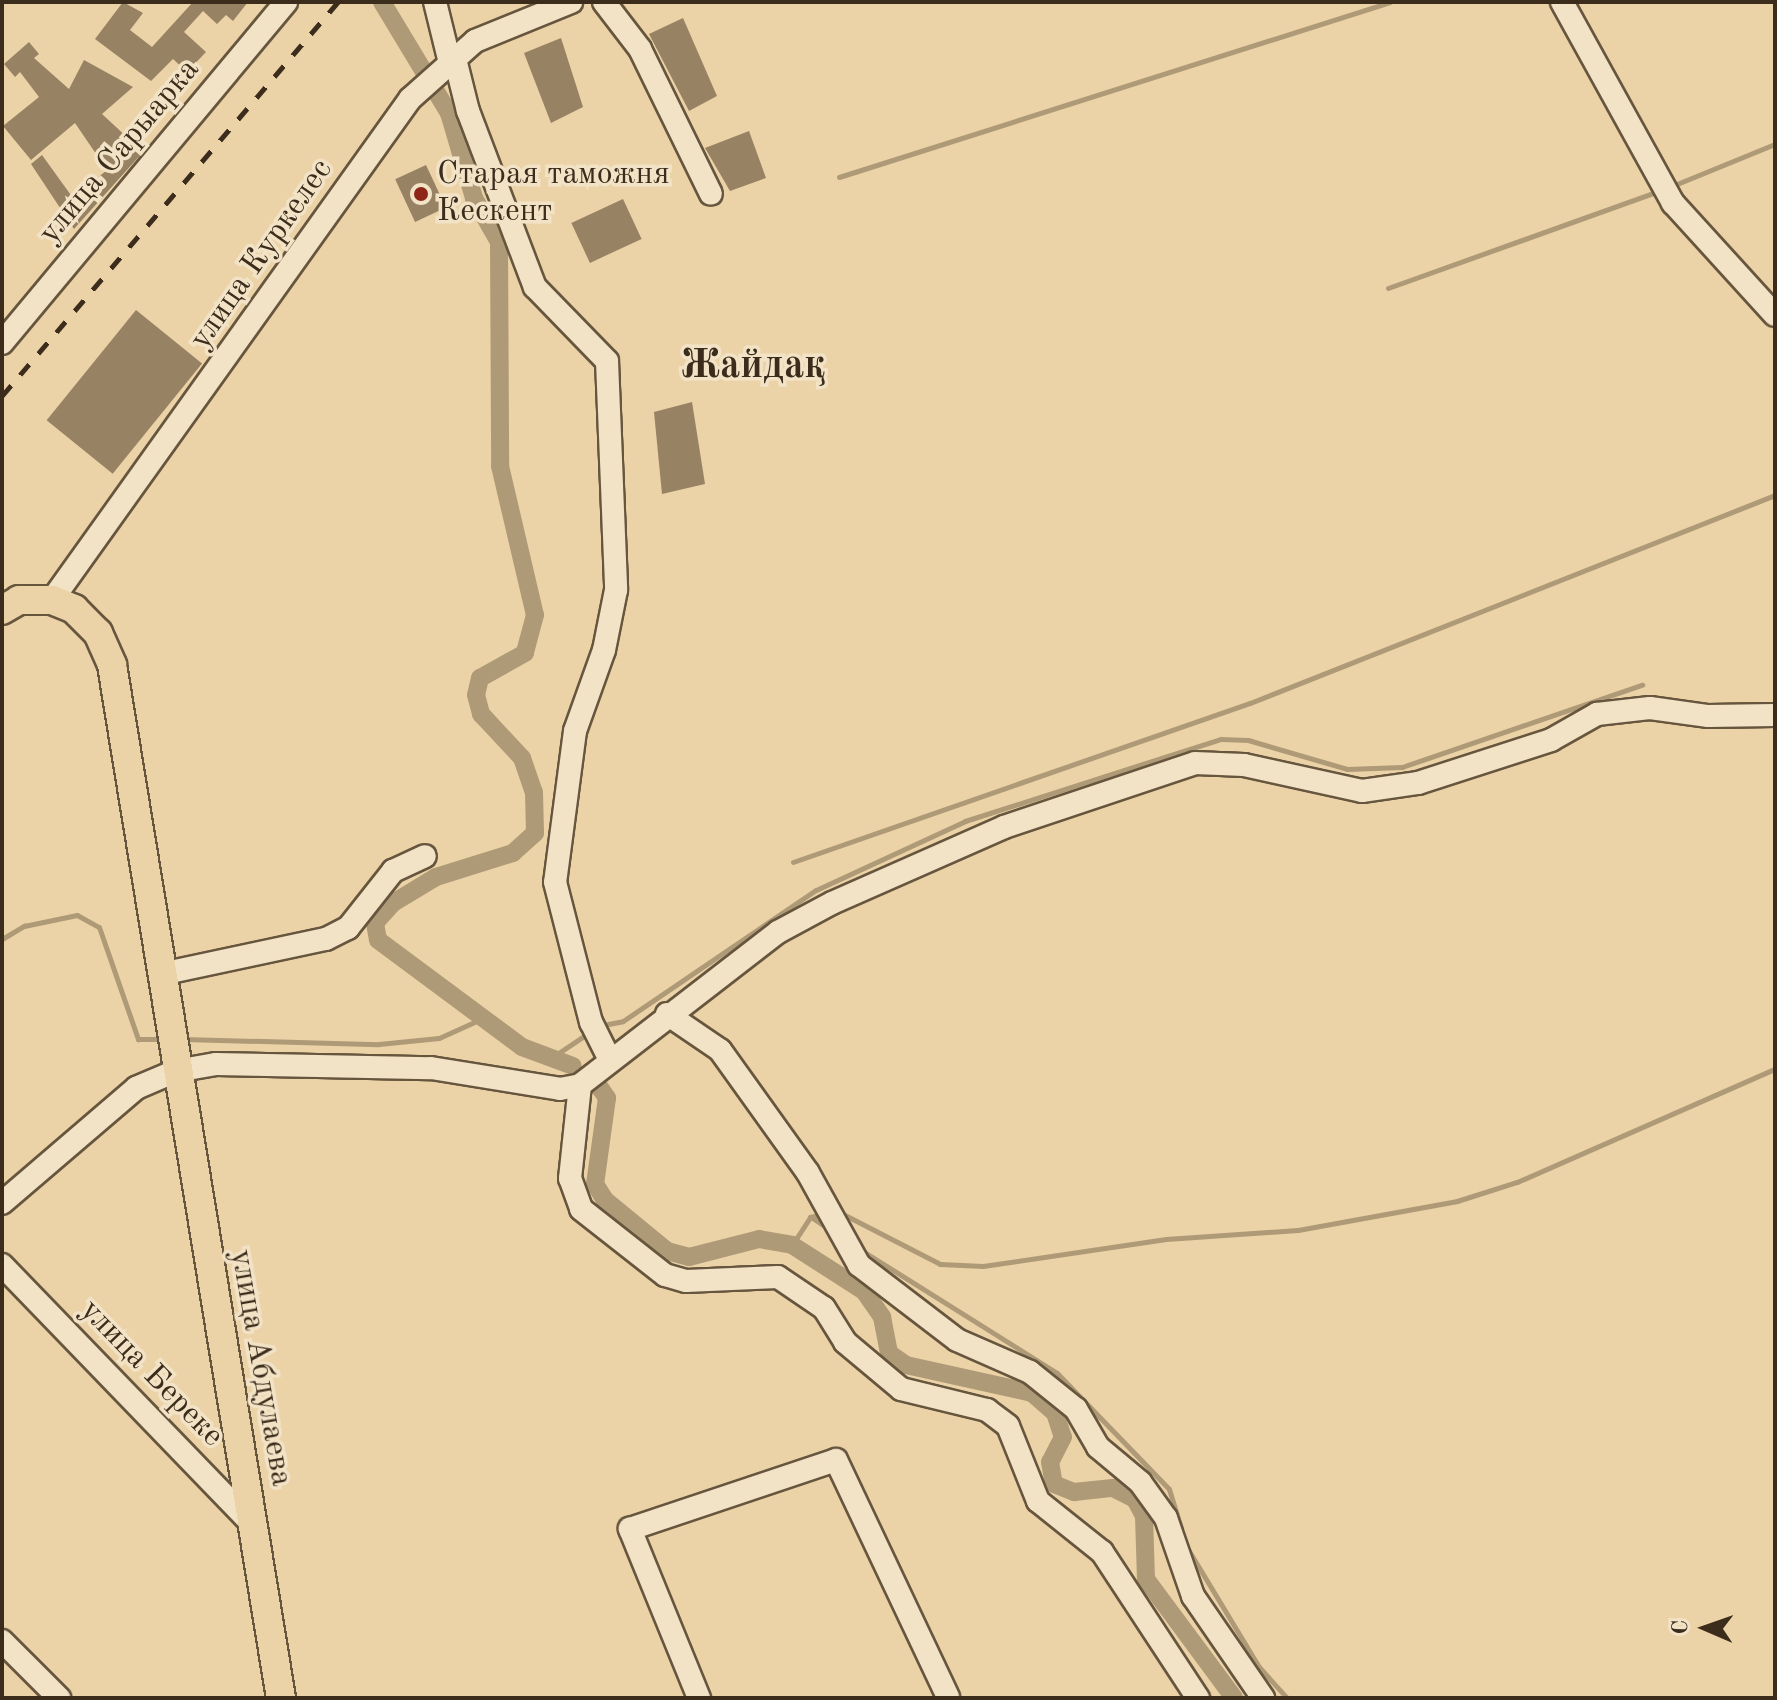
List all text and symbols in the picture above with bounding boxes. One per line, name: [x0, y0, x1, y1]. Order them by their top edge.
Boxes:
street label: улица Сарыарка: [31, 52, 209, 252]
street label: улица Куркелес: [182, 153, 342, 357]
place label: Старая таможня Кескент: [437, 157, 670, 232]
marker: Старая таможня Кескент: [412, 185, 430, 203]
district label: Жайдақ: [681, 343, 825, 391]
street label: улица Абдулаева: [220, 1247, 300, 1489]
street label: улица Береке: [71, 1292, 231, 1456]
north arrow: [1665, 1588, 1745, 1668]
text: С: [1670, 1620, 1692, 1635]

